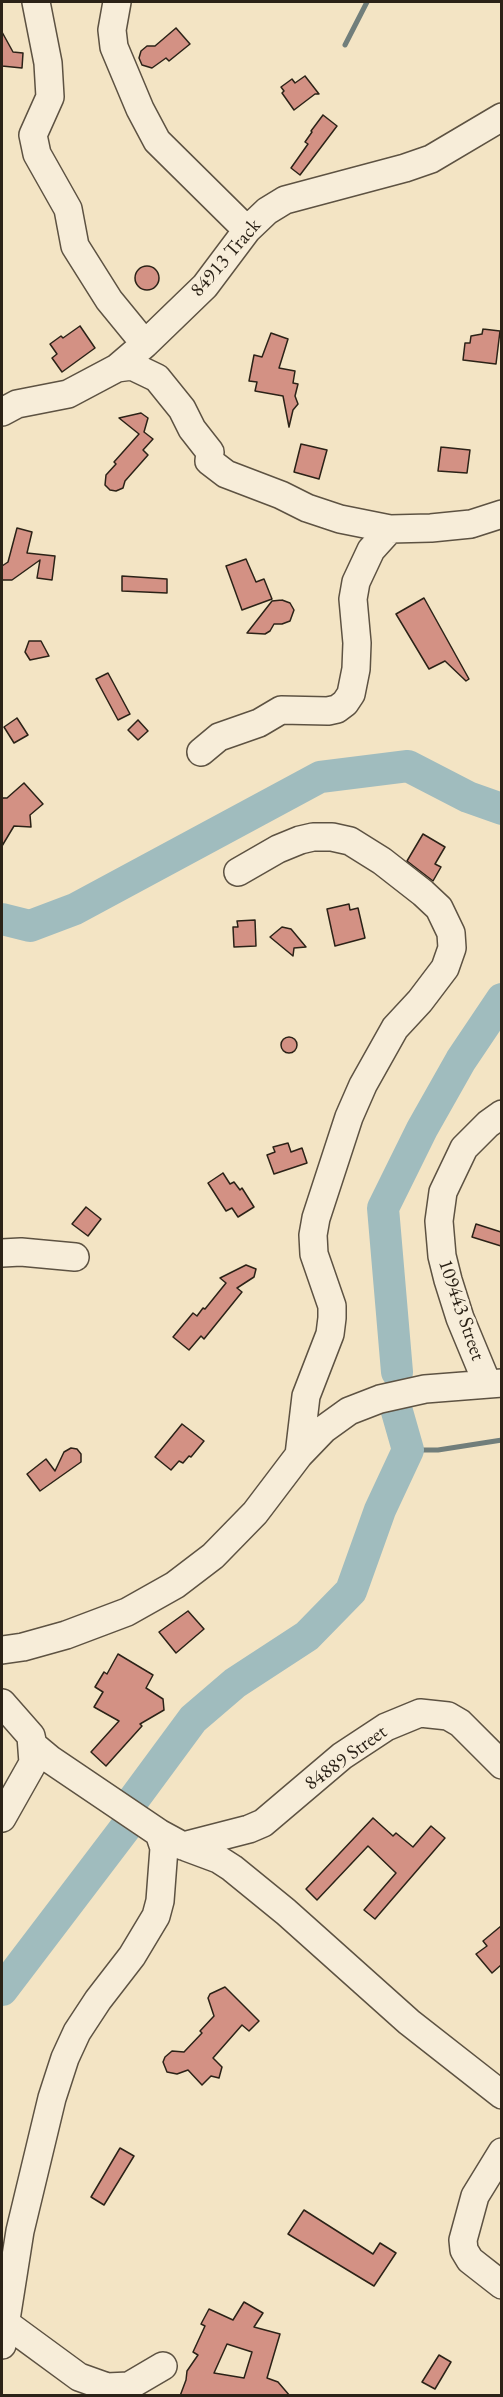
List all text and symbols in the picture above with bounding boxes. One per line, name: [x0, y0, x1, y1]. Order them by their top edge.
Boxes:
street label: 84913 Track: [186, 214, 266, 302]
street label: 109443 Street: [432, 1256, 490, 1364]
street label: 84889 Street: [300, 1720, 392, 1796]

